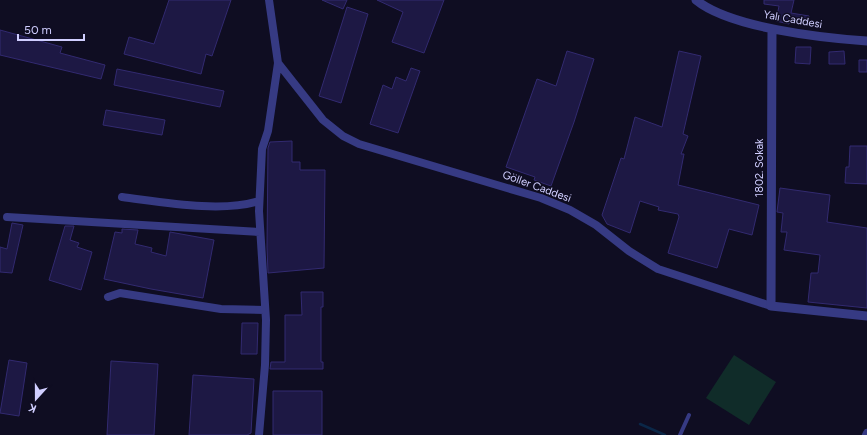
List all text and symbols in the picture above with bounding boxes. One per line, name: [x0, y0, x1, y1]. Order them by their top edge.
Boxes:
street label: Yalı Caddesi: [763, 8, 823, 31]
scale bar: [18, 16, 84, 42]
text: 50 m: [24, 23, 52, 37]
street label: 1802. Sokak: [753, 138, 766, 197]
street label: Göller Caddesi: [501, 168, 573, 205]
north arrow: [16, 379, 56, 419]
text: K: [26, 400, 38, 415]

